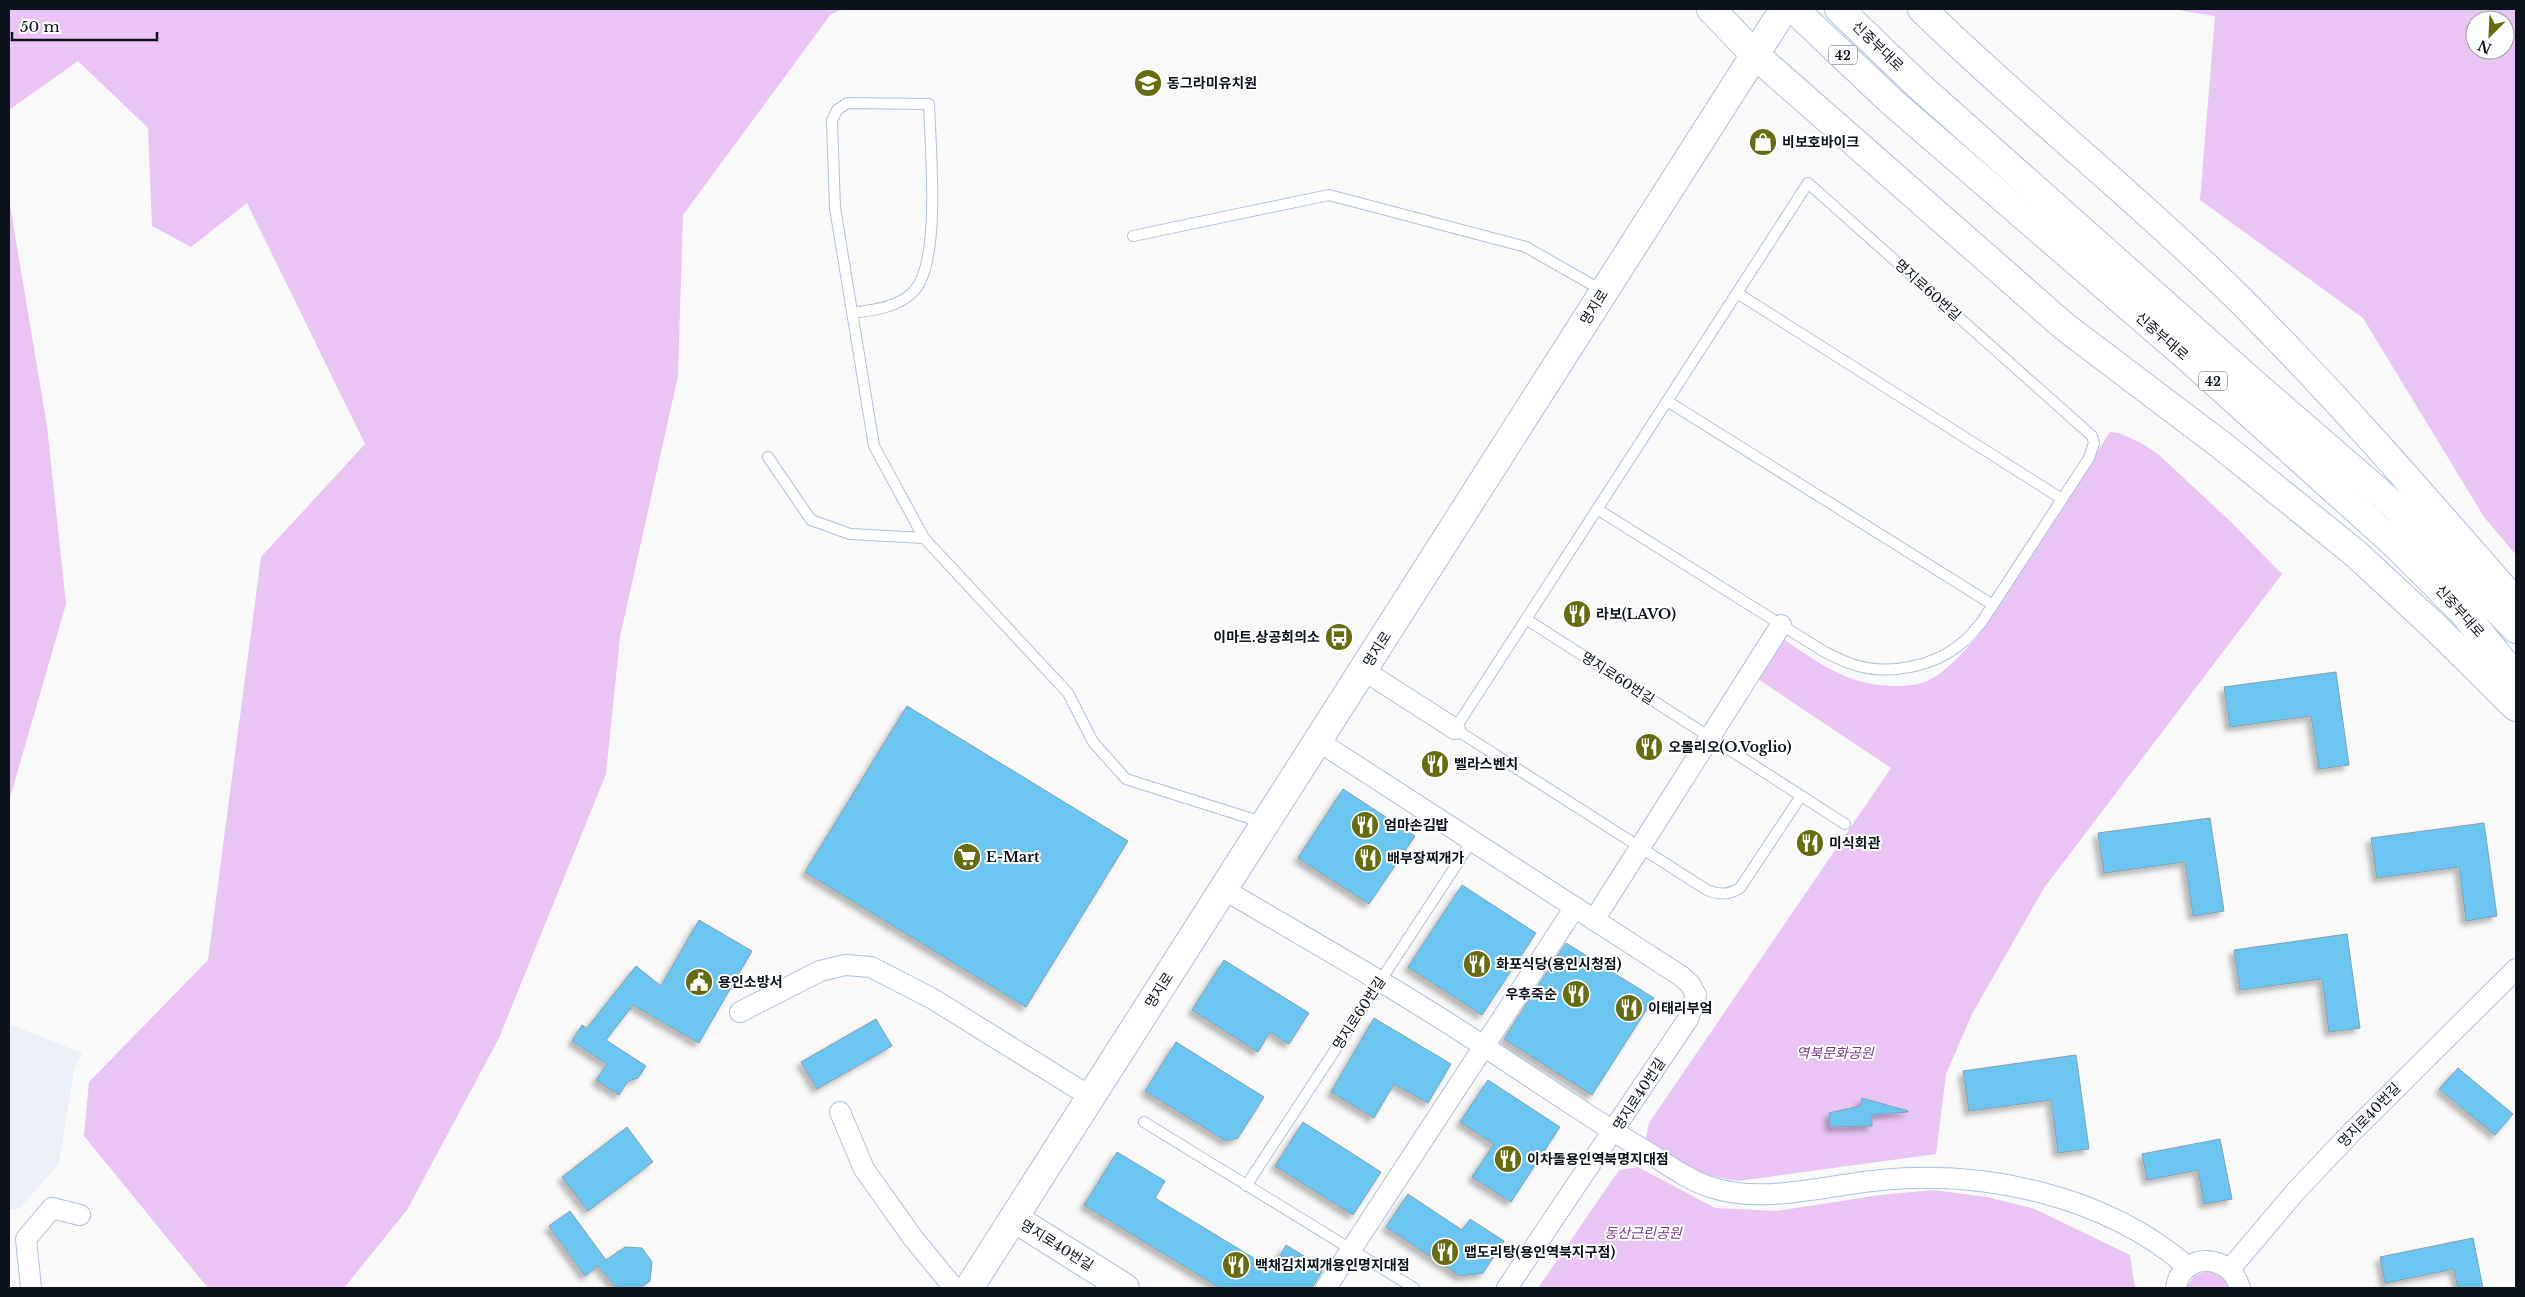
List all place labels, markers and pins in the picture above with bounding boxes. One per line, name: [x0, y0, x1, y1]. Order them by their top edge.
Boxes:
school or university icon: 동그라미유치원: [1133, 68, 1163, 98]
place label: 동그라미유치원: [1167, 74, 1257, 92]
shop icon: 비보호바이크: [1748, 127, 1778, 157]
place label: 비보호바이크: [1782, 133, 1859, 151]
restaurant icon: 라보(LAVO): [1562, 599, 1592, 629]
place label: 라보(LAVO): [1596, 605, 1676, 623]
bus stop icon: 이마트.상공회의소: [1324, 622, 1354, 652]
place label: 이마트.상공회의소: [1213, 628, 1320, 646]
restaurant icon: 오볼리오(O.Voglio): [1634, 732, 1664, 762]
place label: 오볼리오(O.Voglio): [1668, 738, 1792, 756]
restaurant icon: 벨라스벤치: [1420, 749, 1450, 779]
place label: 벨라스벤치: [1454, 755, 1518, 773]
restaurant icon: 엄마손김밥: [1350, 810, 1380, 840]
place label: 엄마손김밥: [1384, 816, 1449, 834]
restaurant icon: 미식회관: [1795, 828, 1825, 858]
place label: 미식회관: [1829, 834, 1881, 852]
supermarket icon: E-Mart: [952, 842, 982, 872]
restaurant icon: 배부장찌개가: [1353, 843, 1383, 873]
place label: E-Mart: [986, 848, 1040, 866]
place label: 배부장찌개가: [1387, 849, 1464, 867]
restaurant icon: 화포식당(용인시청점): [1462, 949, 1492, 979]
place label: 화포식당(용인시청점): [1496, 955, 1622, 973]
public building icon: 용인소방서: [684, 967, 714, 997]
place label: 용인소방서: [718, 973, 782, 991]
restaurant icon: 우후죽순: [1561, 979, 1591, 1009]
place label: 우후죽순: [1505, 985, 1557, 1003]
restaurant icon: 이태리부엌: [1614, 993, 1644, 1023]
place label: 이태리부엌: [1648, 999, 1712, 1017]
restaurant icon: 이차돌용인역북명지대점: [1493, 1144, 1523, 1174]
place label: 이차돌용인역북명지대점: [1527, 1150, 1669, 1168]
restaurant icon: 맵도리탕(용인역북지구점): [1430, 1237, 1460, 1267]
place label: 맵도리탕(용인역북지구점): [1464, 1243, 1615, 1261]
restaurant icon: 백채김치찌개용인명지대점: [1221, 1250, 1251, 1280]
place label: 백채김치찌개용인명지대점: [1255, 1256, 1410, 1274]

